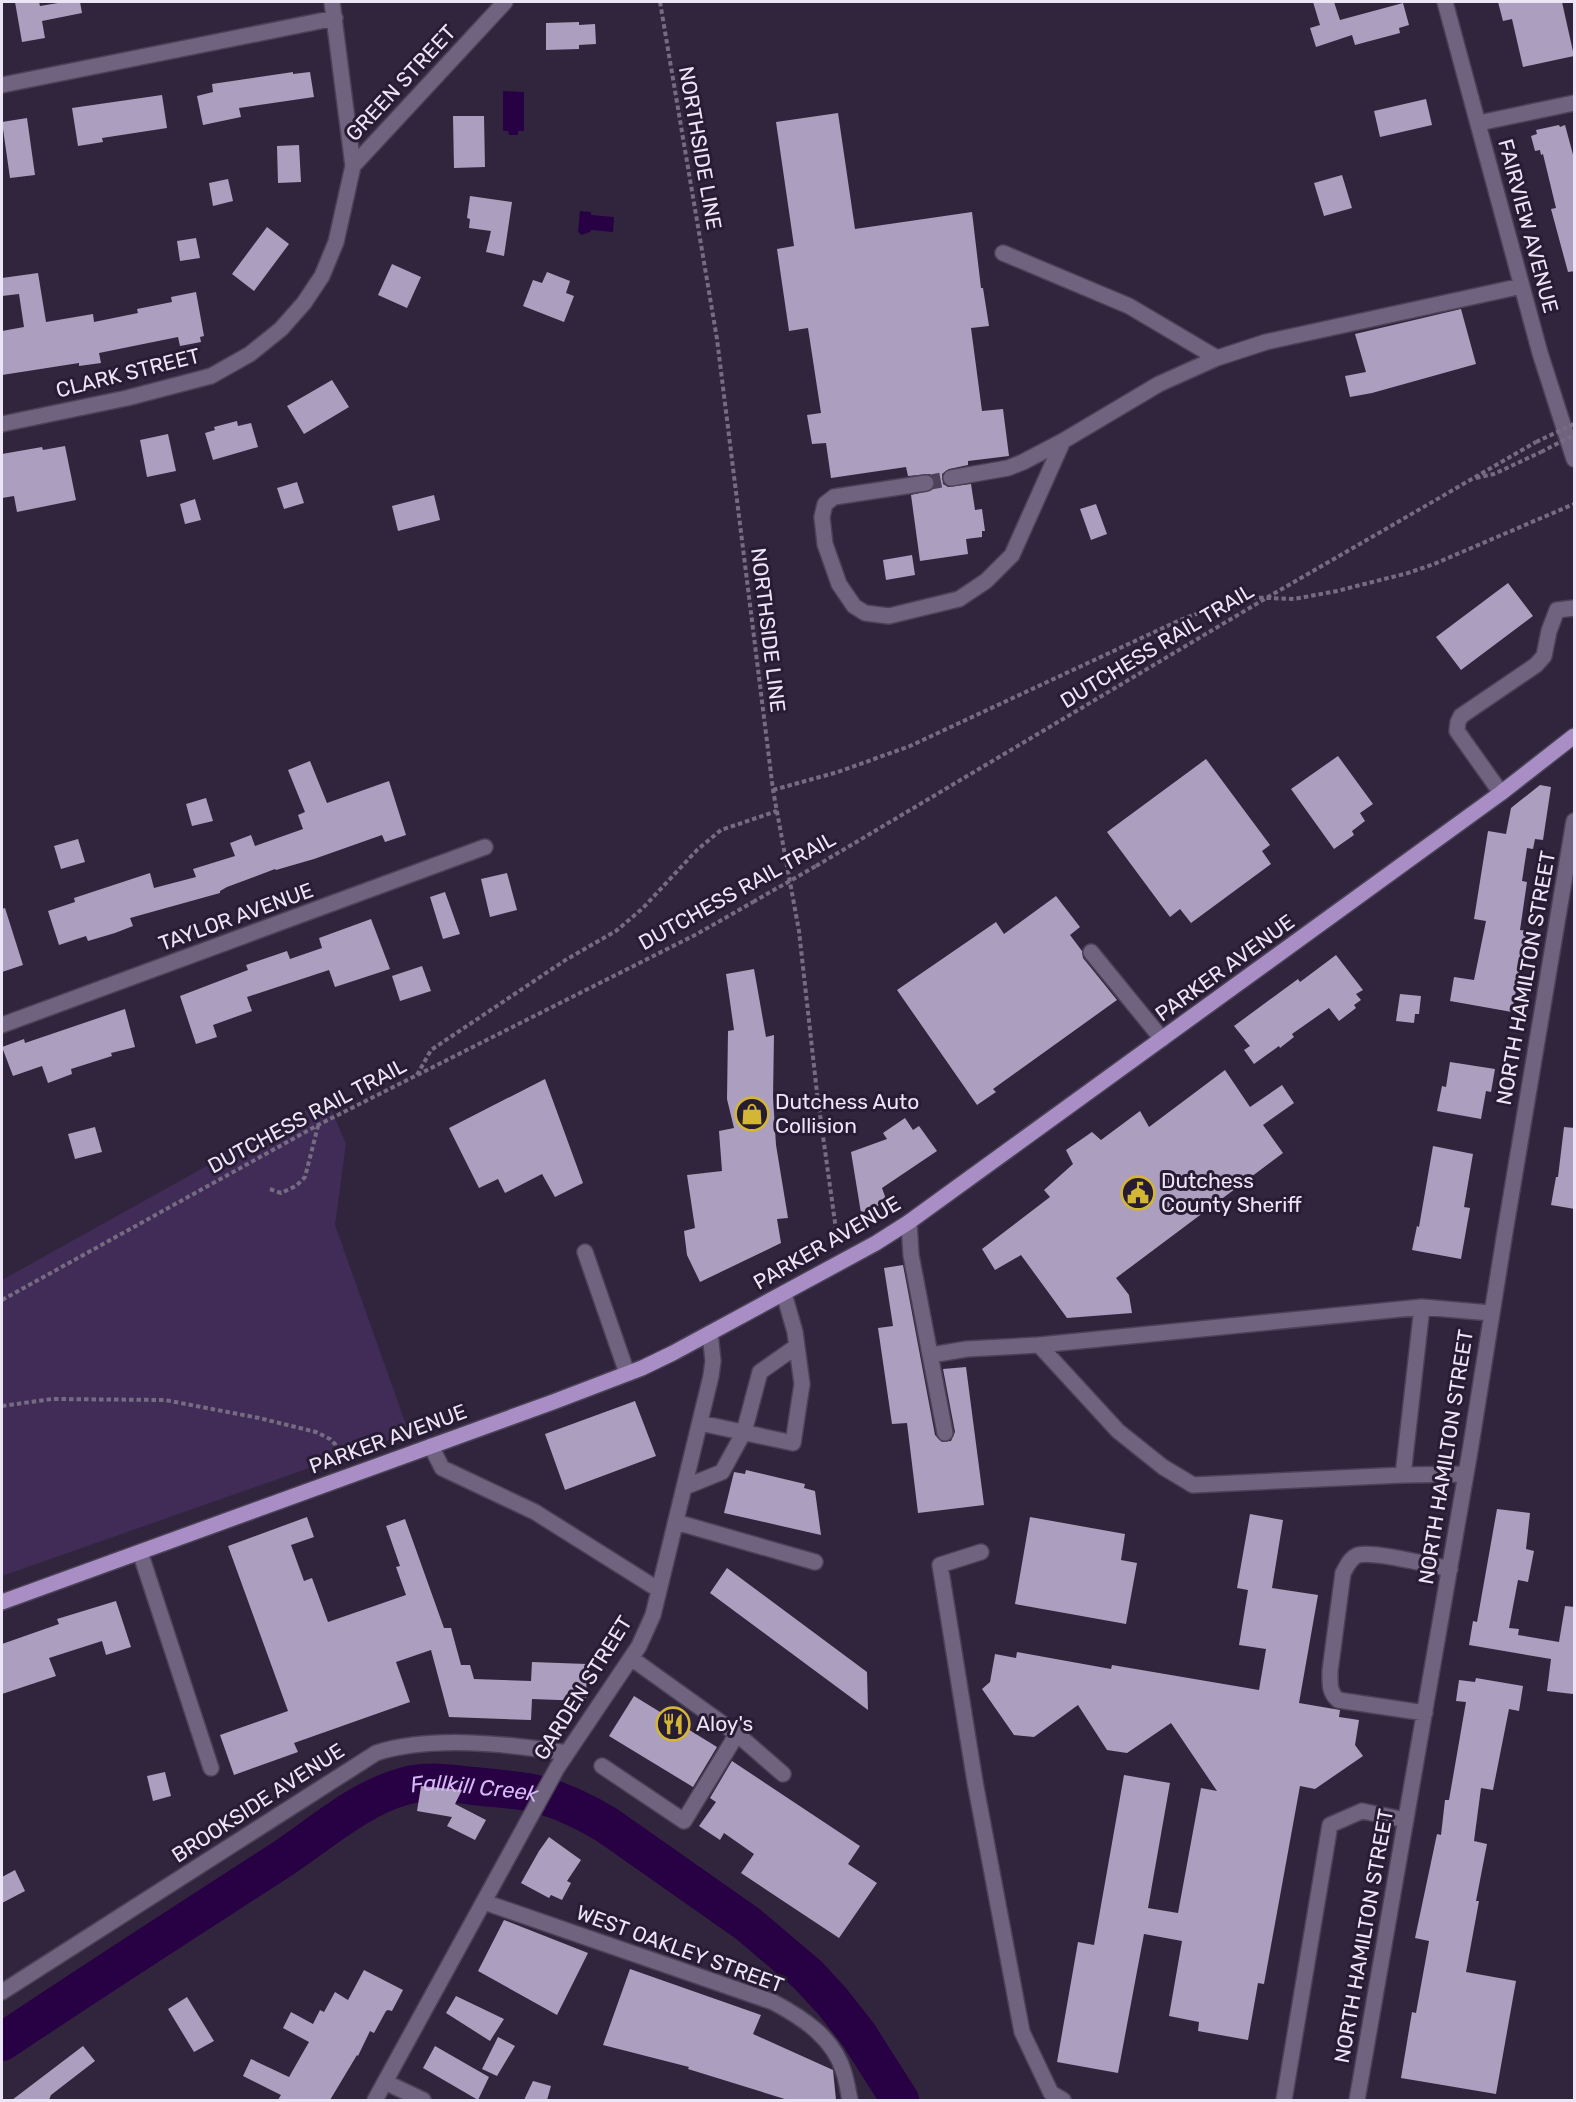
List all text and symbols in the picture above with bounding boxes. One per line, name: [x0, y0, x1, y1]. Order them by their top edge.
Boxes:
street label: GREEN STREET: [340, 19, 461, 146]
street label: NORTHSIDE LINE: [674, 64, 727, 232]
street label: FAIRVIEW AVENUE: [1493, 136, 1564, 316]
street label: CLARK STREET: [53, 343, 203, 403]
street label: NORTHSIDE LINE: [746, 546, 791, 714]
street label: DUTCHESS RAIL TRAIL: [1056, 578, 1258, 713]
street label: DUTCHESS RAIL TRAIL: [634, 826, 840, 955]
street label: NORTH HAMILTON STREET: [1491, 849, 1560, 1107]
street label: TAYLOR AVENUE: [155, 877, 316, 956]
street label: PARKER AVENUE: [1150, 909, 1299, 1026]
street label: DUTCHESS RAIL TRAIL: [203, 1053, 410, 1178]
place label: Dutchess Auto Collision: [775, 1089, 919, 1138]
shop icon: Dutchess Auto Collision: [734, 1096, 770, 1132]
place label: Dutchess County Sheriff: [1161, 1168, 1302, 1217]
public building icon: Dutchess County Sheriff: [1120, 1175, 1156, 1211]
street label: PARKER AVENUE: [749, 1190, 905, 1295]
street label: NORTH HAMILTON STREET: [1413, 1328, 1478, 1586]
street label: PARKER AVENUE: [306, 1398, 470, 1479]
street label: GARDEN STREET: [528, 1611, 637, 1764]
restaurant icon: Aloy's: [655, 1706, 691, 1742]
place label: Aloy's: [696, 1711, 753, 1736]
street label: BROOKSIDE AVENUE: [167, 1737, 349, 1868]
water label: Fallkill Creek: [409, 1769, 541, 1808]
street label: NORTH HAMILTON STREET: [1329, 1807, 1398, 2065]
street label: WEST OAKLEY STREET: [573, 1899, 787, 1998]

